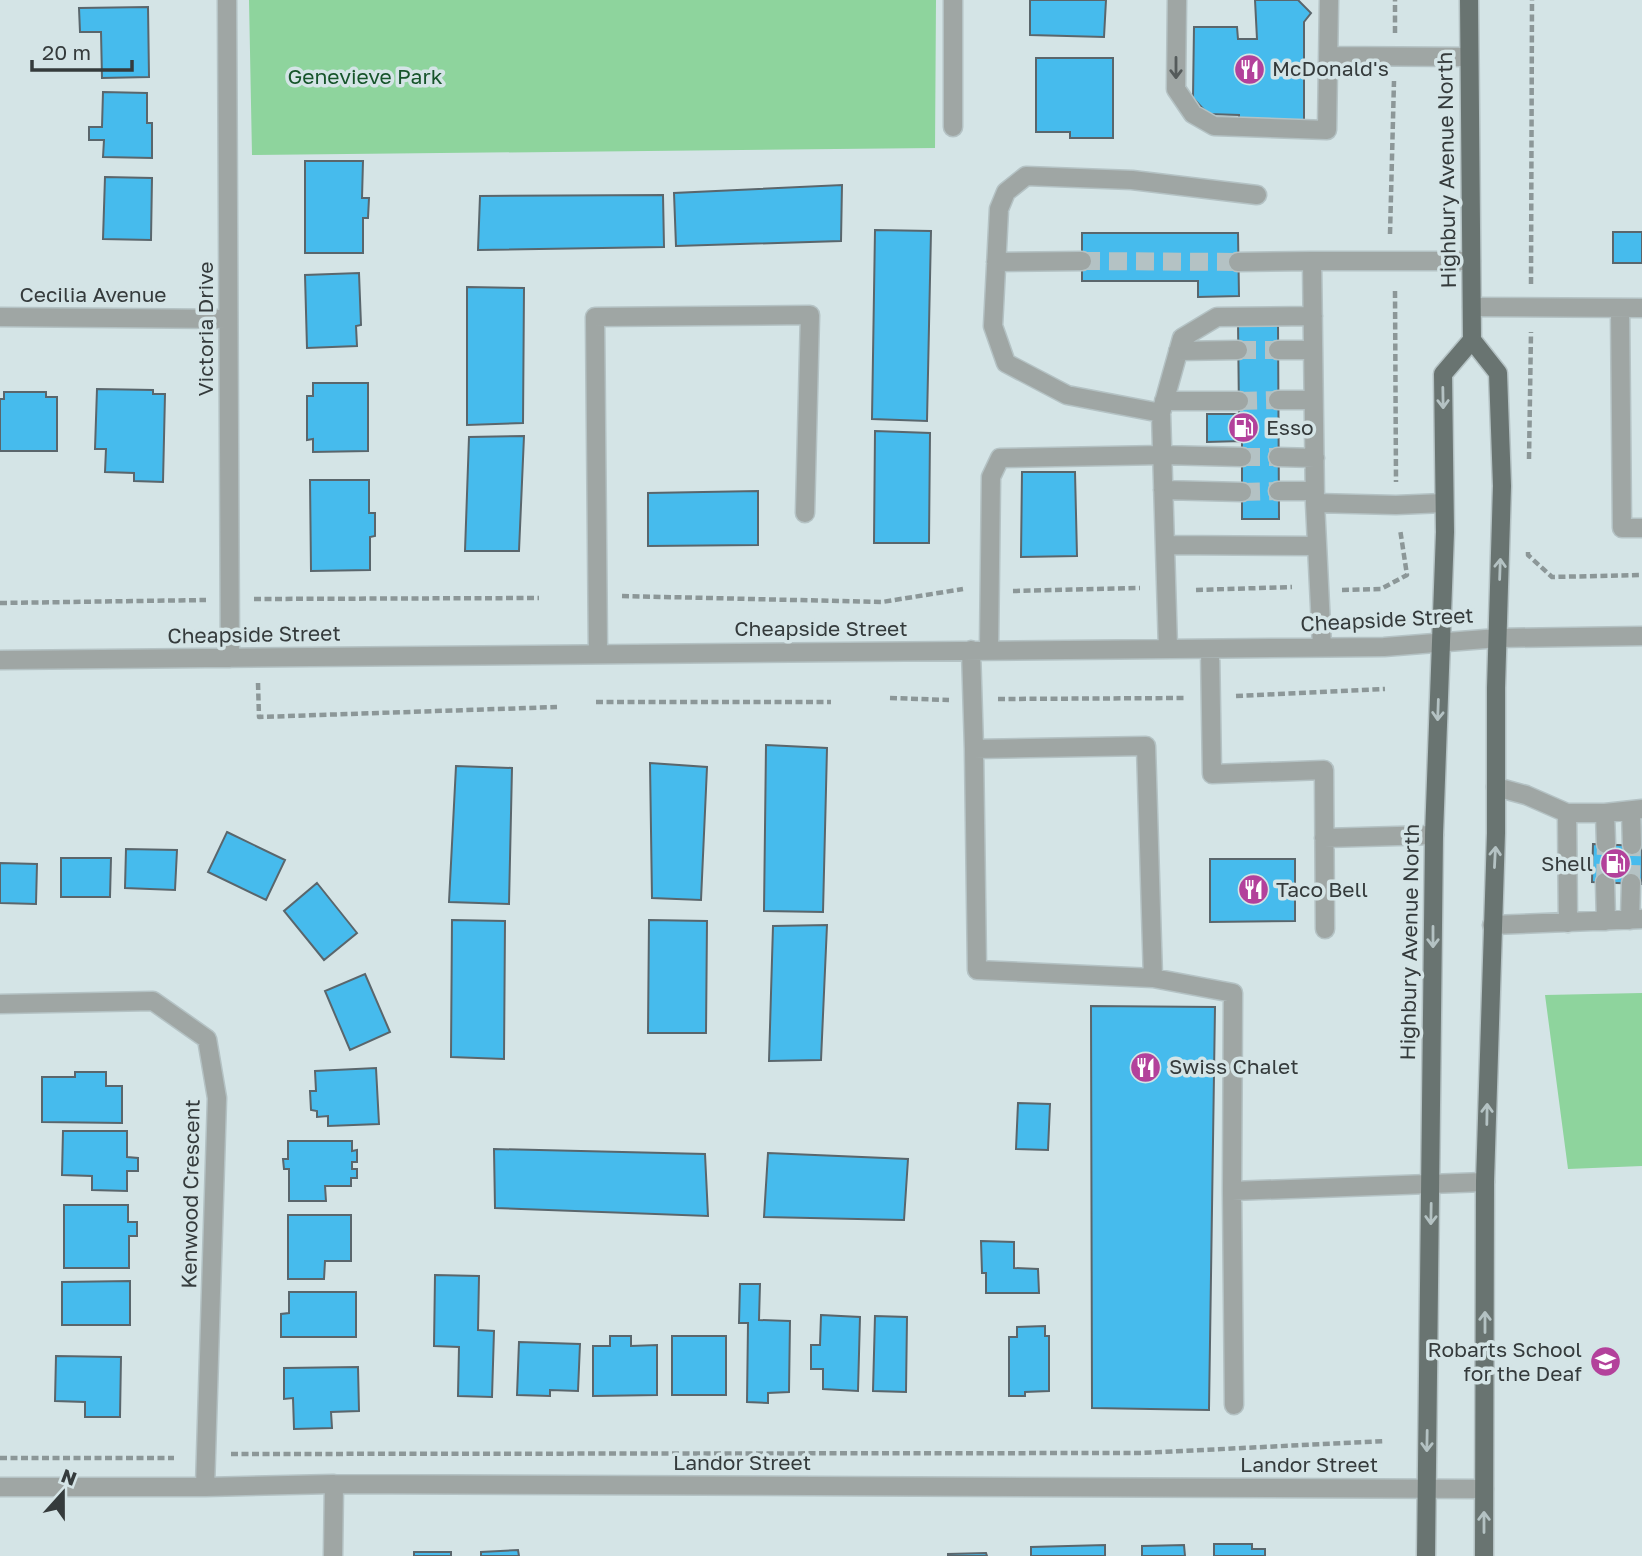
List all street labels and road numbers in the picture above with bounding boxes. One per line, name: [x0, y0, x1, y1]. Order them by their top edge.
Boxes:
street label: Highbury Avenue North: [1431, 51, 1461, 289]
street label: Victoria Drive: [192, 261, 218, 397]
street label: Cecilia Avenue: [19, 281, 167, 307]
street label: Cheapside Street: [1300, 601, 1474, 637]
street label: Cheapside Street: [734, 615, 908, 641]
street label: Cheapside Street: [167, 619, 341, 649]
street label: Highbury Avenue North: [1394, 823, 1424, 1061]
street label: Kenwood Crescent: [175, 1099, 205, 1289]
street label: Landor Street: [673, 1449, 811, 1475]
street label: Landor Street: [1240, 1451, 1378, 1477]

